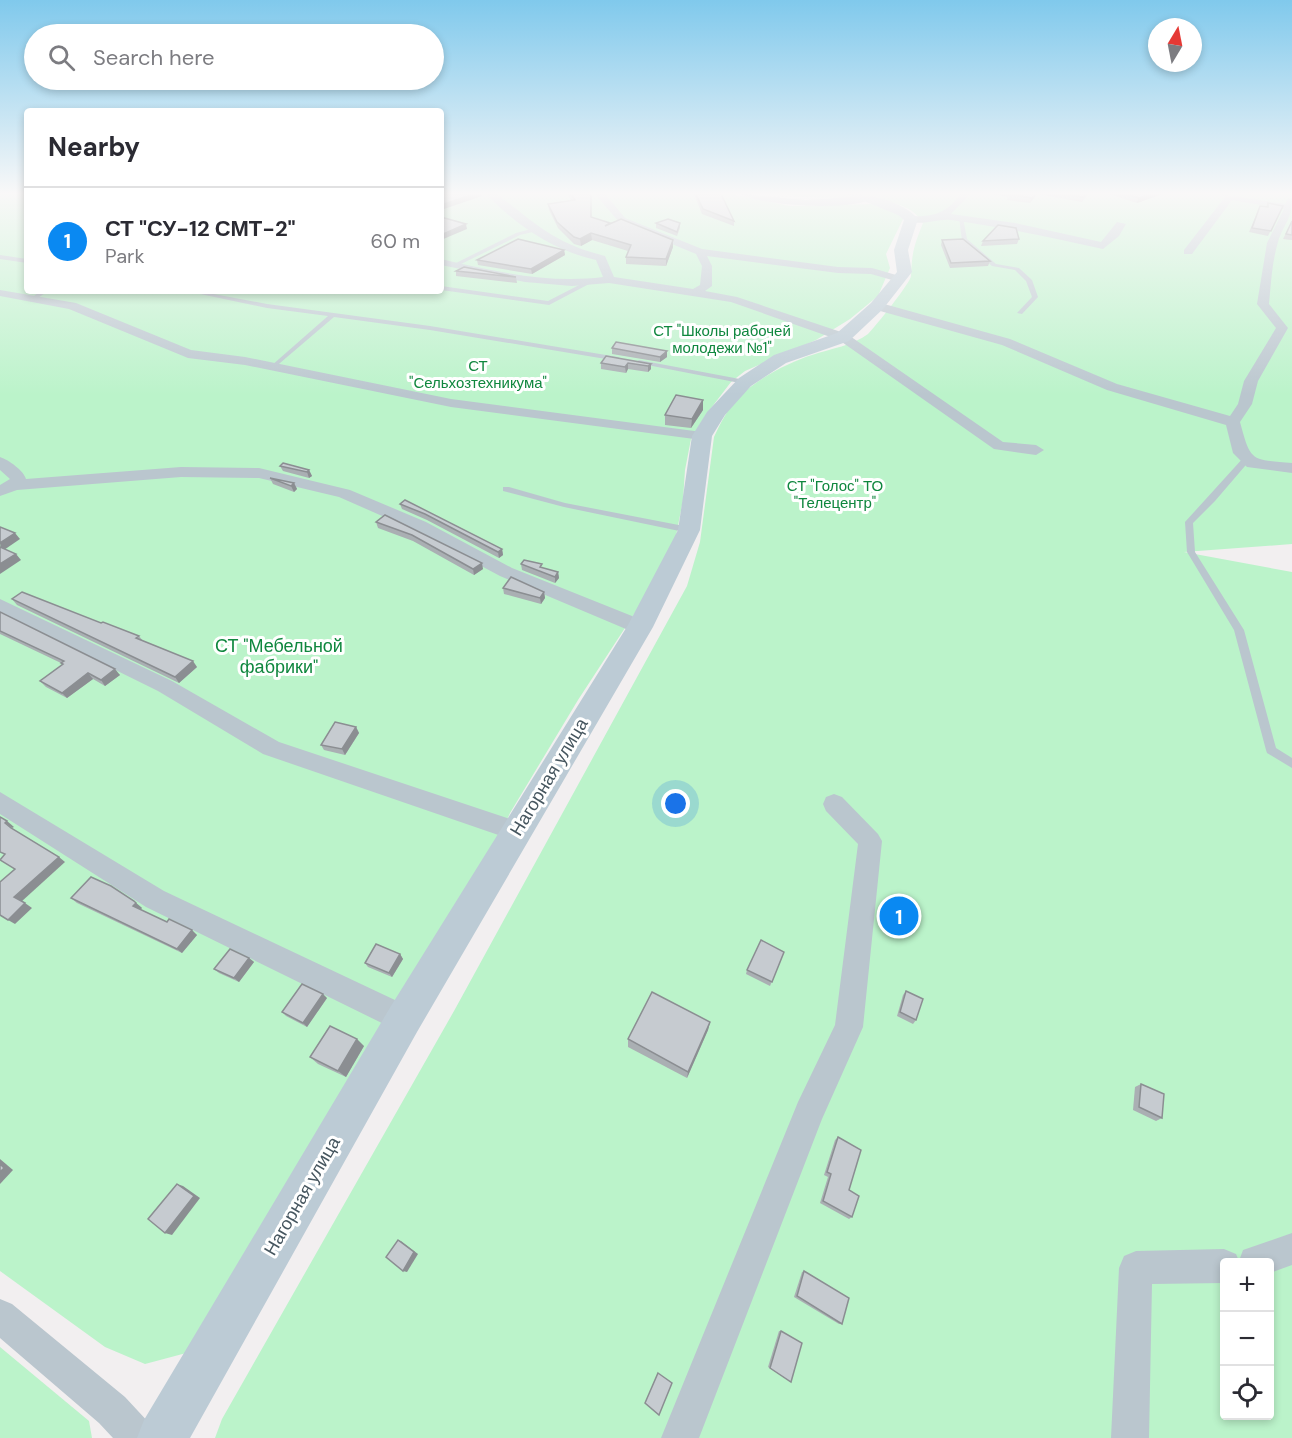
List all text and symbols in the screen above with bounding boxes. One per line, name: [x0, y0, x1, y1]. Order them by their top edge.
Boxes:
north arrow: [1148, 18, 1202, 72]
search box: [24, 24, 444, 90]
icon: search: [45, 41, 78, 74]
text: Search here: [93, 43, 214, 72]
text: Nearby: [48, 130, 140, 164]
text: СТ "СУ-12 СМТ-2": [105, 214, 296, 243]
text: 1: [64, 228, 71, 254]
text: 60 m: [371, 228, 420, 254]
text: Park: [105, 243, 145, 269]
park label: СТ "Школы рабочей молодежи №1": [653, 321, 791, 358]
park label: СТ "Сельхозтехникума": [409, 356, 547, 393]
park label: СТ "Голос" ТО "Телецентр": [787, 476, 883, 513]
park label: СТ "Мебельной фабрики": [215, 634, 343, 679]
street label: Нагорная улица: [504, 713, 594, 840]
your location: [661, 789, 690, 818]
pin: 1: [880, 894, 918, 938]
street label: Нагорная улица: [258, 1131, 346, 1260]
map controls: [1220, 1258, 1274, 1420]
button: +: [1220, 1258, 1274, 1312]
button: −: [1220, 1312, 1274, 1366]
button: locate: [1220, 1366, 1274, 1420]

